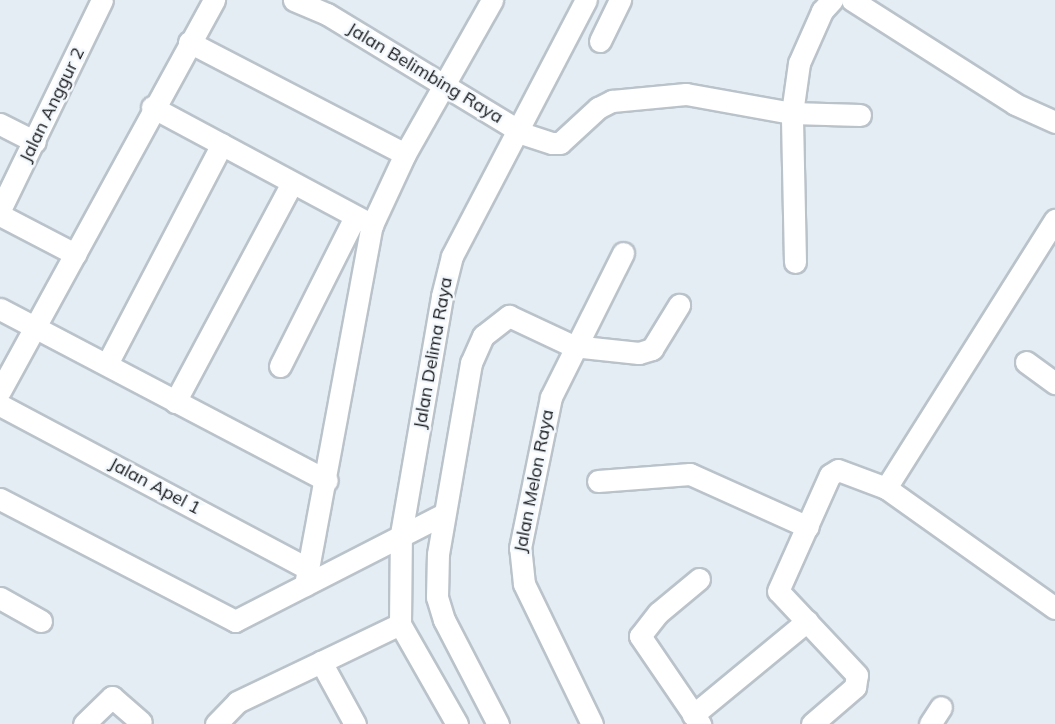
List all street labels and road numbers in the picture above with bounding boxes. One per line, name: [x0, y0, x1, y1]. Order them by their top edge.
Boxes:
street label: Jalan Belimbing Raya: [343, 18, 507, 128]
street label: Jalan Anggur 2: [15, 44, 89, 166]
street label: Jalan Delima Raya: [409, 276, 457, 430]
street label: Jalan Melon Raya: [510, 408, 558, 554]
street label: Jalan Apel 1: [105, 453, 205, 519]

